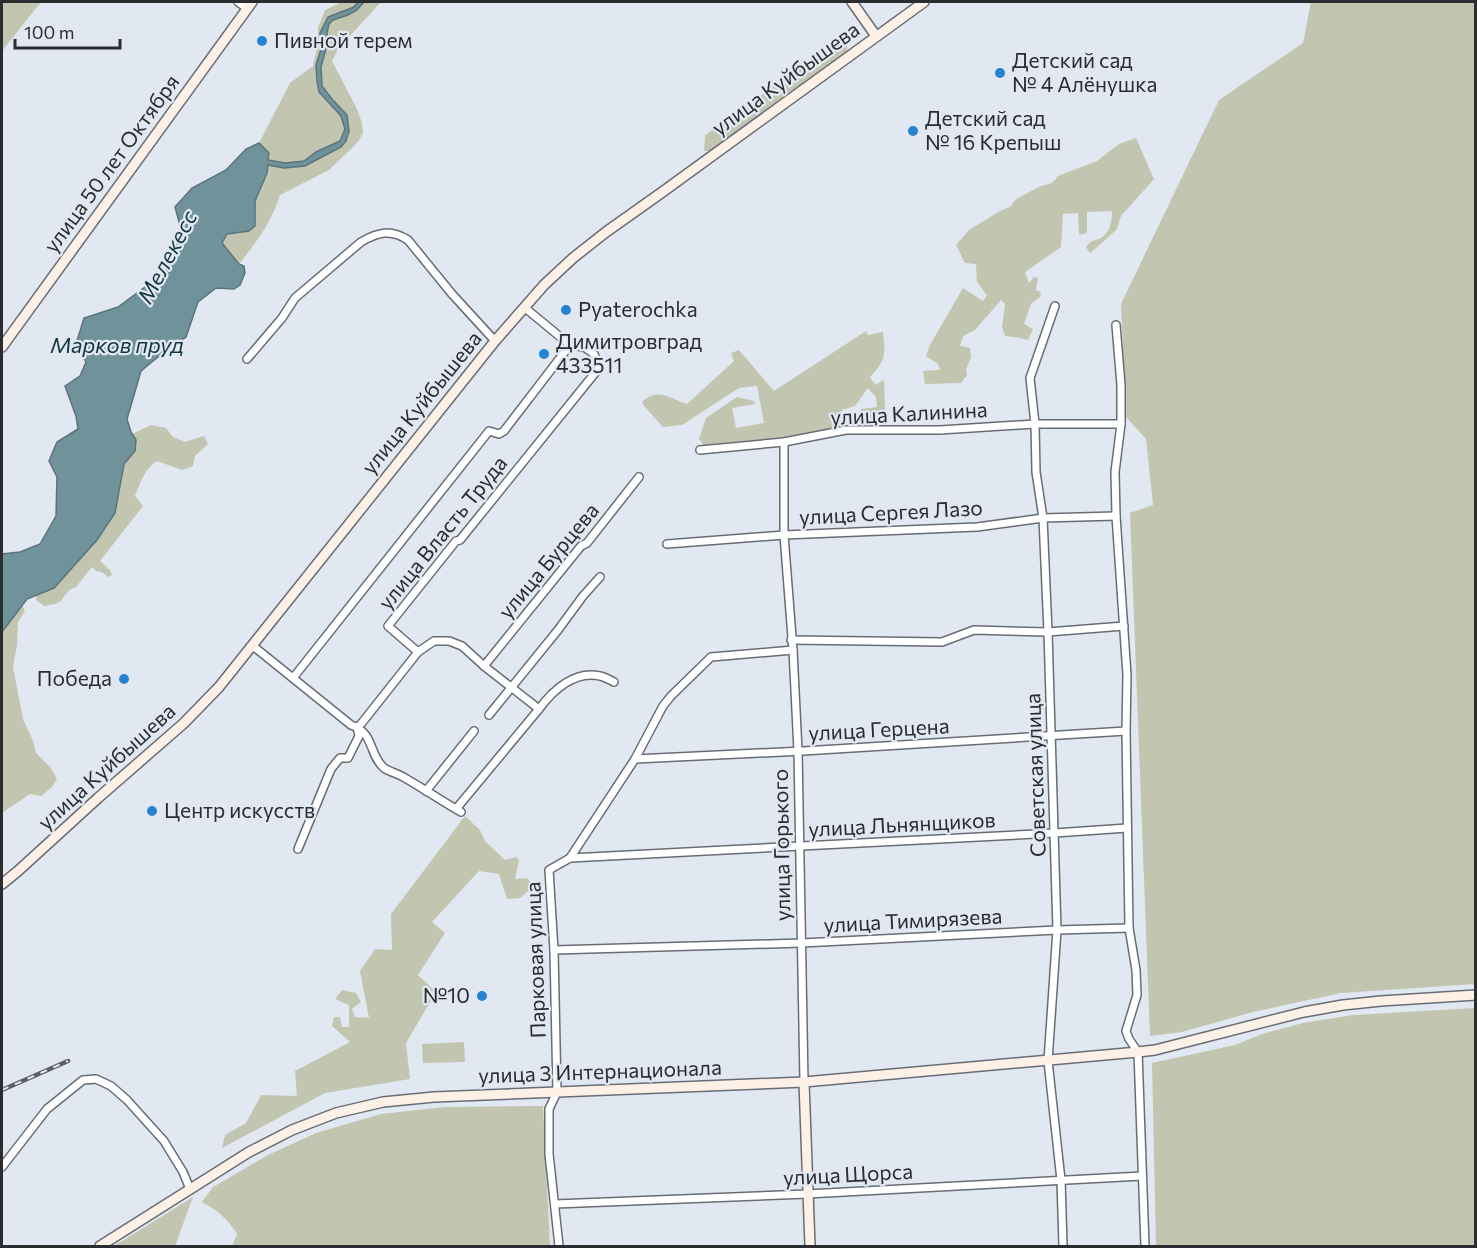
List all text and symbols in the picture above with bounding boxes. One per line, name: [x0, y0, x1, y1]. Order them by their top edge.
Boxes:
scale bar: [15, 12, 120, 50]
street label: улица Куйбышева: [706, 16, 864, 140]
text: 100 m: [24, 21, 74, 43]
place label: Пивной терем: [274, 27, 413, 52]
marker: Пивной терем: [255, 34, 269, 48]
place label: Детский сад № 4 Алёнушка: [1012, 47, 1157, 96]
marker: Детский сад № 4 Алёнушка: [993, 66, 1007, 80]
street label: улица 50 лет Октября: [38, 69, 184, 257]
place label: Детский сад № 16 Крепыш: [925, 105, 1061, 154]
marker: Детский сад № 16 Крепыш: [906, 124, 920, 138]
water label: Мелекесс: [131, 205, 202, 308]
place label: Pyaterochka: [578, 296, 698, 321]
marker: Pyaterochka: [559, 303, 573, 317]
street label: улица Куйбышева: [356, 326, 486, 478]
place label: Димитровград 433511: [556, 328, 702, 377]
water label: Марков пруд: [50, 331, 184, 358]
marker: Димитровград 433511: [537, 347, 551, 361]
street label: улица Калинина: [830, 396, 988, 429]
street label: улица Власть Труда: [372, 450, 511, 614]
street label: улица Сергея Лазо: [799, 494, 983, 529]
street label: улица Бурцева: [492, 497, 603, 623]
place label: Победа: [37, 665, 112, 690]
marker: Победа: [117, 672, 131, 686]
street label: Советская улица: [1019, 693, 1050, 857]
street label: улица Куйбышева: [32, 698, 180, 834]
street label: улица Герцена: [808, 712, 950, 745]
street label: улица Горького: [767, 769, 794, 921]
place label: Центр искусств: [164, 797, 315, 822]
marker: Центр искусств: [145, 804, 159, 818]
street label: улица Льнянщиков: [808, 806, 996, 841]
street label: Парковая улица: [519, 881, 550, 1039]
street label: улица Тимирязева: [823, 902, 1003, 937]
place label: №10: [423, 982, 470, 1007]
marker: №10: [475, 989, 489, 1003]
street label: улица 3 Интернационала: [478, 1054, 722, 1087]
street label: улица Щорса: [782, 1158, 914, 1189]

